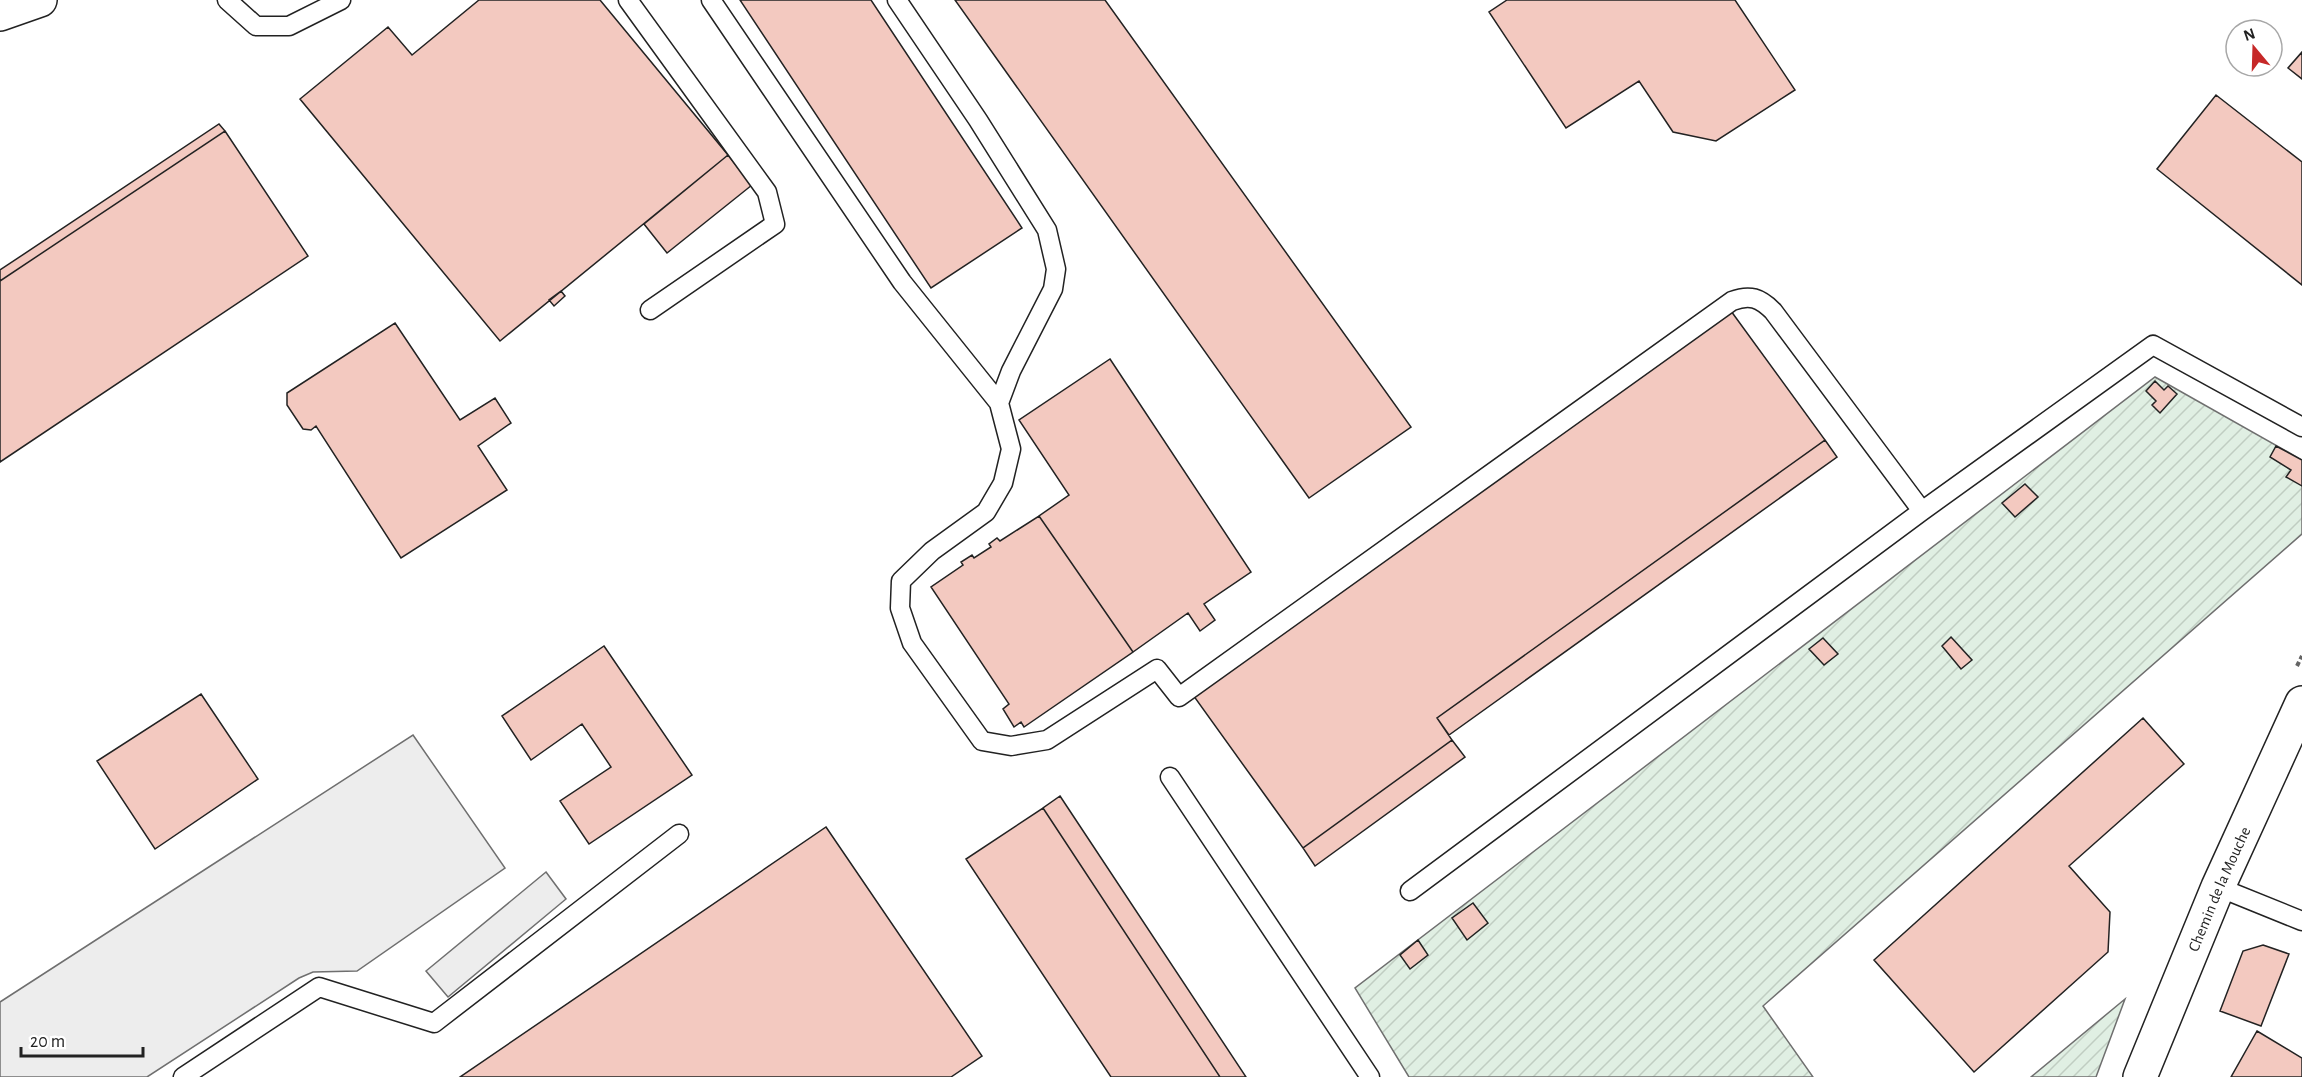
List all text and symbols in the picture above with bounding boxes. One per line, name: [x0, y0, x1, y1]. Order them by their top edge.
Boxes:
north arrow: [2224, 18, 2284, 78]
text: N: [2242, 25, 2257, 44]
street label: Chemin de la Mouche: [2186, 824, 2253, 954]
scale bar: [21, 1020, 142, 1058]
text: 20 m: [30, 1033, 65, 1051]

